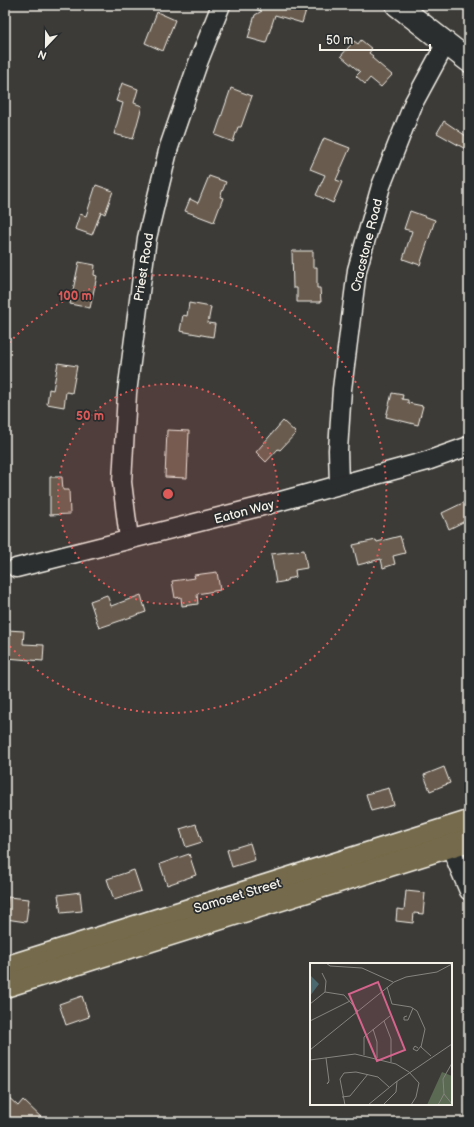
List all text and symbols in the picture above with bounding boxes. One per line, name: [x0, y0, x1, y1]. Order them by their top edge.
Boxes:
north arrow: [26, 26, 66, 66]
scale bar: [320, 26, 430, 52]
text: 50 m: [326, 33, 353, 48]
text: N: [36, 47, 49, 62]
street label: Cracstone Road: [348, 197, 386, 293]
street label: Priest Road: [131, 232, 157, 302]
text: 100 m: [58, 289, 92, 304]
text: 50 m: [76, 409, 104, 424]
centre of rings: [161, 487, 175, 501]
street label: Eaton Way: [212, 496, 276, 528]
street label: Samoset Street: [192, 875, 283, 917]
inset map: [310, 963, 452, 1105]

